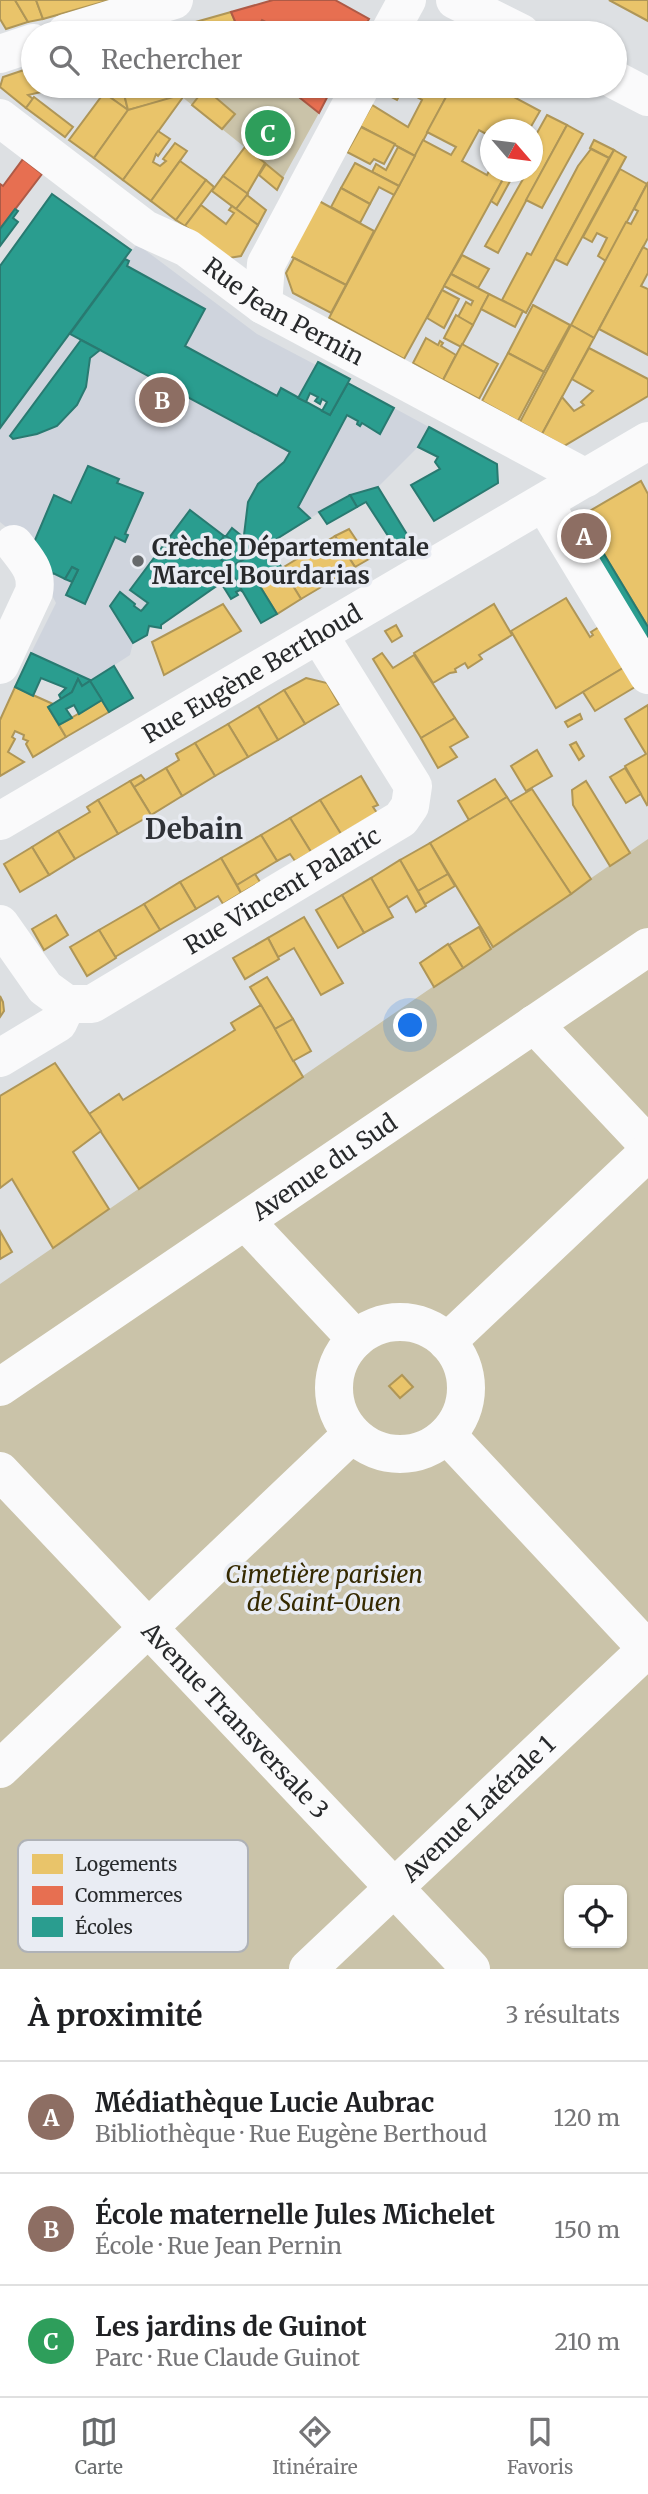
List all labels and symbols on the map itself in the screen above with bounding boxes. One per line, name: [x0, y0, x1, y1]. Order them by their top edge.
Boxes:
pin: C: [245, 107, 291, 159]
north arrow: [480, 119, 543, 182]
street label: Rue Jean Pernin: [198, 251, 370, 372]
pin: B: [139, 374, 185, 426]
pin: A: [561, 510, 607, 562]
place label: Crèche Départementale Marcel Bourdarias: [152, 532, 429, 591]
marker: Crèche Départementale Marcel Bourdarias: [130, 553, 146, 569]
street label: Rue Eugène Berthoud: [137, 597, 367, 750]
district label: Debain: [145, 811, 243, 847]
street label: Rue Vincent Palaric: [178, 820, 386, 961]
your location: [393, 1008, 427, 1042]
street label: Avenue du Sud: [245, 1107, 403, 1228]
park label: Cimetière parisien de Saint-Ouen: [225, 1559, 423, 1618]
street label: Avenue Transversale 3: [135, 1615, 336, 1825]
street label: Avenue Latérale 1: [394, 1728, 562, 1889]
legend: [18, 1840, 248, 1952]
text: Logements: [75, 1852, 177, 1876]
text: Commerces: [75, 1883, 183, 1907]
text: Écoles: [75, 1915, 133, 1939]

